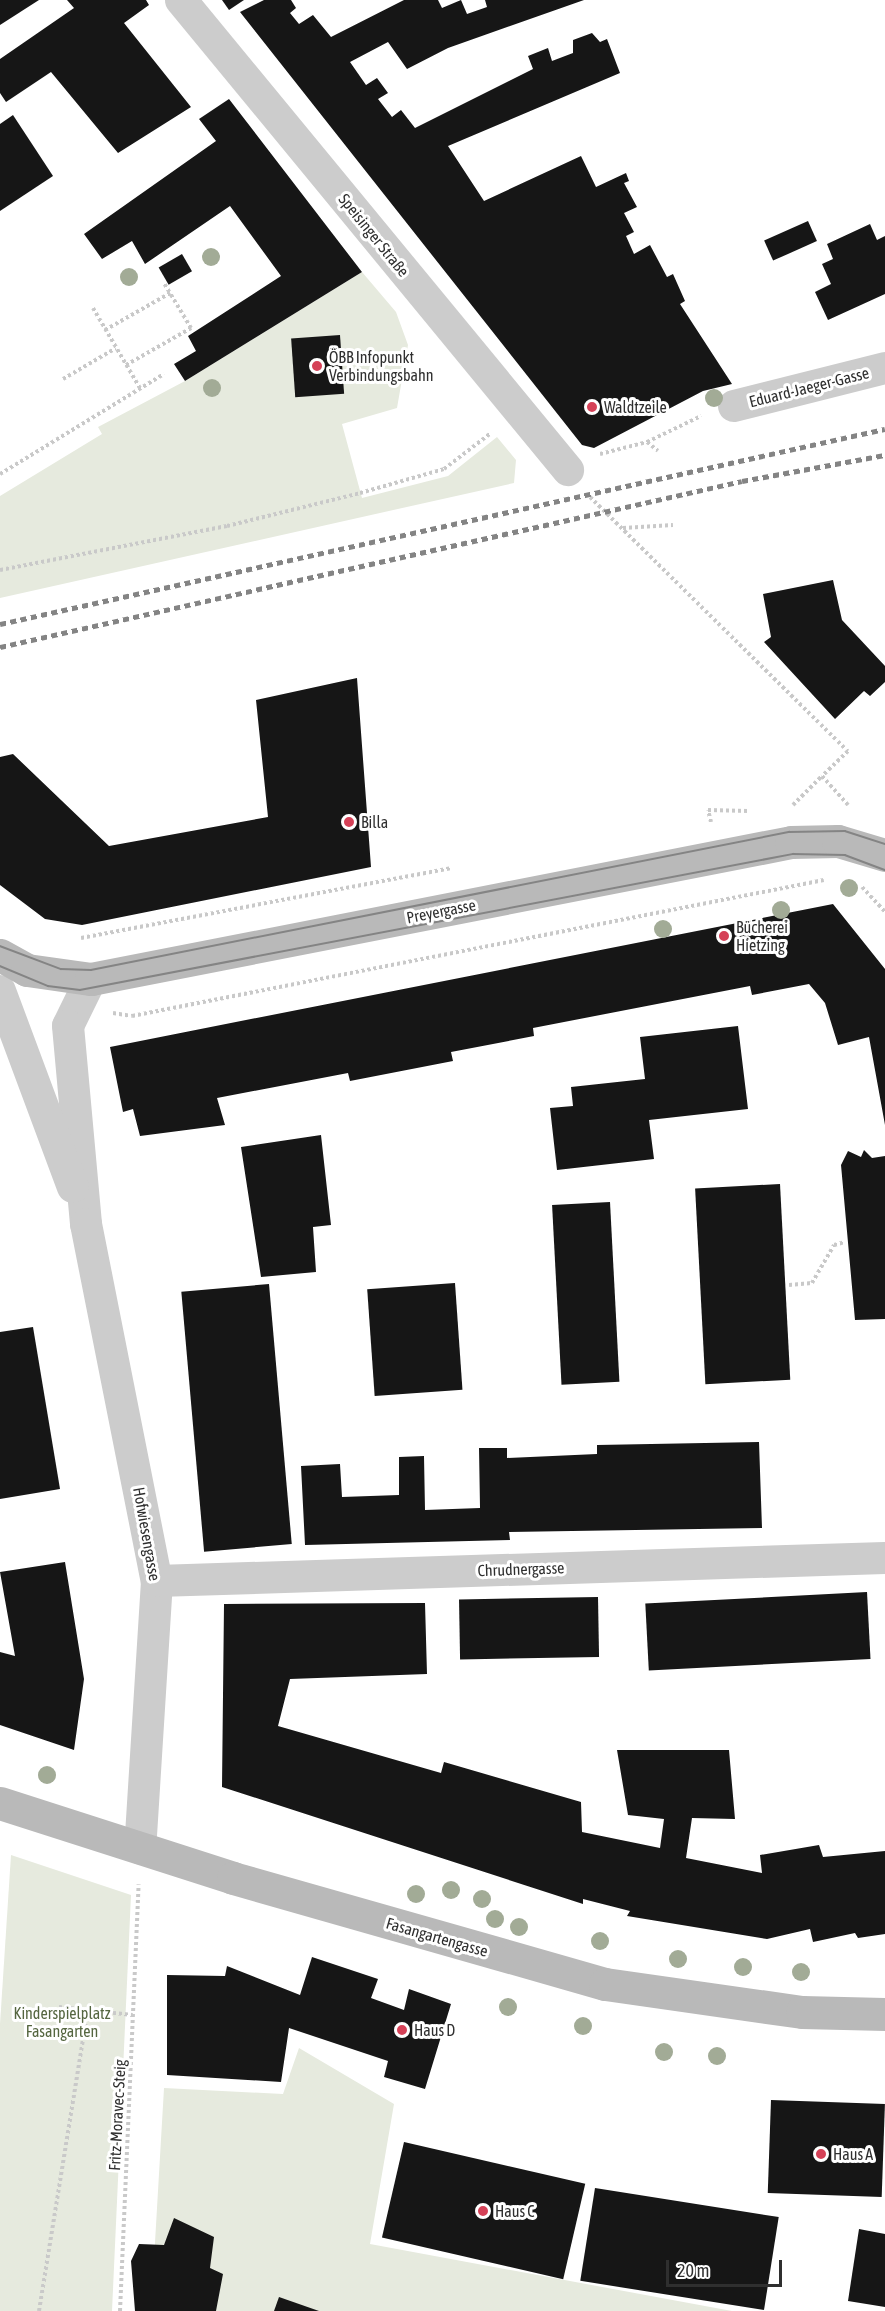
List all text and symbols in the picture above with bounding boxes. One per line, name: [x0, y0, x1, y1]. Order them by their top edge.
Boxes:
street label: Speisinger Straße: [335, 190, 413, 280]
place label: ÖBB Infopunkt Verbindungsbahn: [329, 347, 434, 385]
marker: ÖBB Infopunkt Verbindungsbahn: [310, 359, 324, 373]
street label: Eduard-Jaeger-Gasse: [747, 363, 871, 411]
place label: Waldtzeile: [604, 397, 667, 417]
marker: Waldtzeile: [585, 400, 599, 414]
place label: Billa: [361, 812, 388, 832]
marker: Billa: [342, 815, 356, 829]
street label: Preyergasse: [405, 895, 477, 927]
place label: Bücherei Hietzing: [736, 917, 788, 955]
marker: Bücherei Hietzing: [717, 929, 731, 943]
street label: Hofwiesengasse: [129, 1486, 165, 1582]
street label: Chrudnergasse: [477, 1558, 565, 1580]
street label: Fasangartengasse: [384, 1913, 490, 1961]
park label: Kinderspielplatz Fasangarten: [14, 2003, 110, 2041]
place label: Haus D: [414, 2020, 455, 2040]
marker: Haus D: [395, 2023, 409, 2037]
street label: Fritz-Moravec-Steig: [104, 2059, 130, 2171]
place label: Haus A: [833, 2144, 873, 2164]
marker: Haus A: [814, 2147, 828, 2161]
place label: Haus C: [495, 2201, 535, 2221]
marker: Haus C: [476, 2204, 490, 2218]
scale bar: [669, 2248, 784, 2286]
text: 20 m: [677, 2260, 709, 2281]

